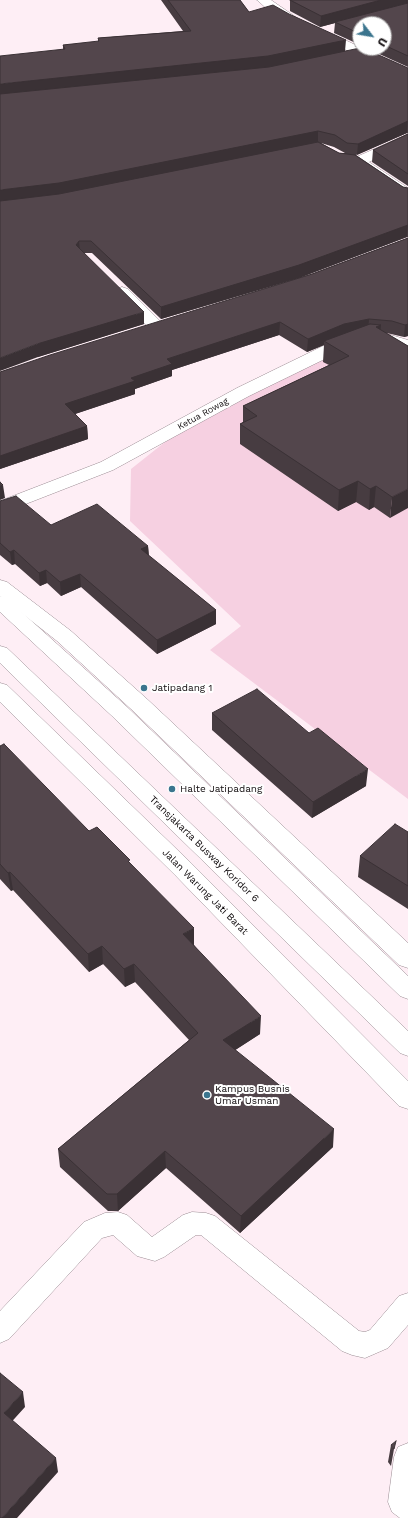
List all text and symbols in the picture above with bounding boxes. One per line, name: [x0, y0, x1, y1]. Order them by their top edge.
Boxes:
north arrow: [352, 16, 392, 56]
text: U: [374, 35, 389, 49]
street label: Ketua Rowag: [176, 396, 230, 432]
place label: Jatipadang 1: [152, 682, 212, 694]
marker: Jatipadang 1: [139, 683, 149, 693]
place label: Halte Jatipadang: [180, 783, 262, 795]
marker: Halte Jatipadang: [167, 784, 177, 794]
street label: Transjakarta Busway Koridor 6: [147, 793, 261, 905]
street label: Jalan Warung Jati Barat: [160, 847, 250, 937]
place label: Kampus Busnis Umar Usman: [215, 1083, 290, 1106]
marker: Kampus Busnis Umar Usman: [202, 1090, 212, 1100]

